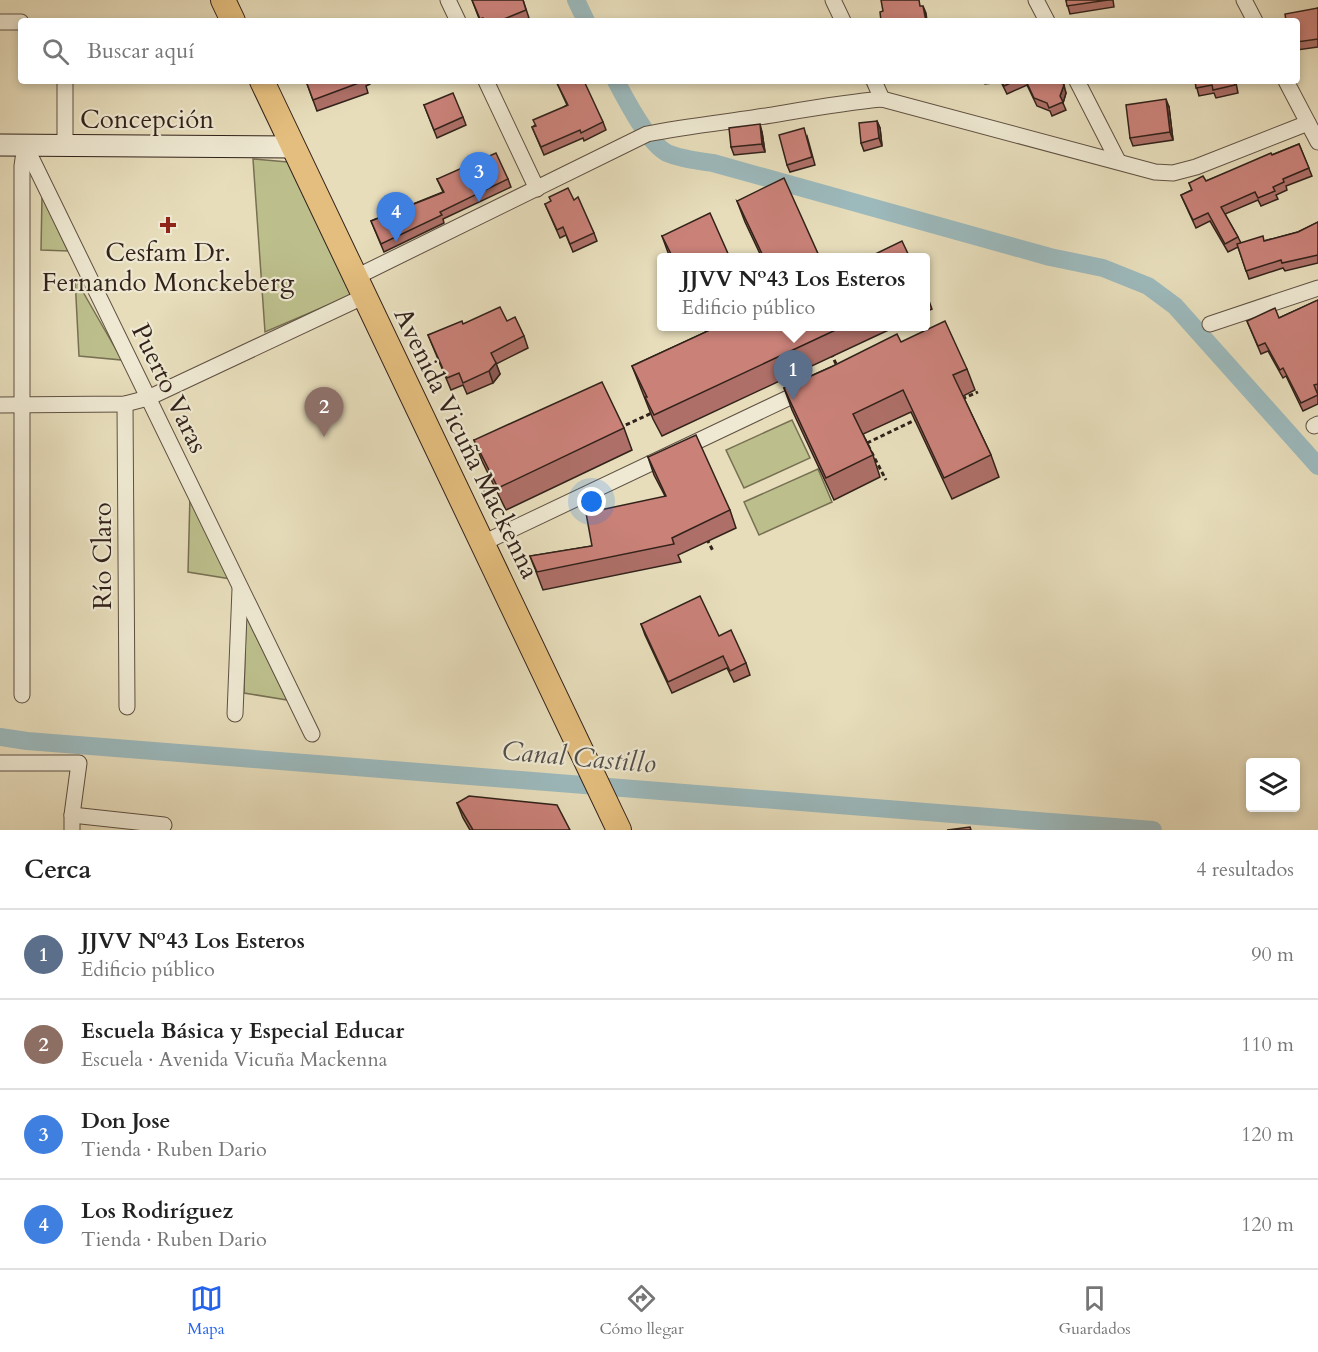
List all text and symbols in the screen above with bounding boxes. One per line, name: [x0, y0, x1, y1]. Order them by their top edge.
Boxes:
search box: [18, 18, 1300, 84]
icon: search: [39, 35, 72, 68]
text: Buscar aquí: [87, 36, 194, 66]
street label: Concepción: [80, 102, 214, 137]
pin: 3: [460, 152, 498, 202]
pin: 4: [376, 192, 416, 242]
marker: Cesfam Dr. Fernando Monckeberg: [159, 216, 177, 234]
place label: Cesfam Dr. Fernando Monckeberg: [42, 235, 295, 300]
popup: [657, 253, 930, 331]
text: JJVV Nº43 Los Esteros: [682, 264, 905, 294]
text: Edificio público: [682, 294, 815, 321]
street label: Avenida Vicuña Mackenna: [386, 302, 547, 584]
street label: Puerto Varas: [123, 318, 216, 459]
pin: 1: [774, 350, 812, 400]
pin: 2: [304, 388, 344, 437]
your location: [577, 487, 606, 516]
street label: Río Claro: [85, 502, 120, 610]
water label: Canal Castillo: [500, 732, 658, 783]
map controls: [1246, 758, 1300, 812]
button: layers: [1246, 758, 1300, 812]
text: Cerca: [24, 852, 91, 887]
text: 4 resultados: [1196, 856, 1294, 883]
text: JJVV Nº43 Los Esteros: [81, 926, 305, 956]
text: 1: [38, 941, 49, 968]
text: 90 m: [1251, 941, 1294, 968]
text: Edificio público: [81, 956, 215, 983]
text: Escuela Básica y Especial Educar: [81, 1016, 404, 1046]
text: 2: [38, 1031, 49, 1058]
text: 110 m: [1241, 1031, 1294, 1058]
text: Escuela · Avenida Vicuña Mackenna: [81, 1046, 387, 1073]
text: Don Jose: [81, 1106, 170, 1136]
text: 3: [38, 1121, 49, 1148]
text: 120 m: [1241, 1121, 1294, 1148]
text: Tienda · Ruben Dario: [81, 1136, 267, 1163]
text: Los Rodiríguez: [81, 1196, 233, 1226]
text: 4: [38, 1211, 49, 1238]
text: 120 m: [1241, 1211, 1294, 1238]
text: Tienda · Ruben Dario: [81, 1226, 267, 1253]
tab: Mapa: [187, 1282, 225, 1340]
tab: Cómo llegar: [599, 1282, 684, 1340]
tab: Guardados: [1059, 1282, 1131, 1340]

